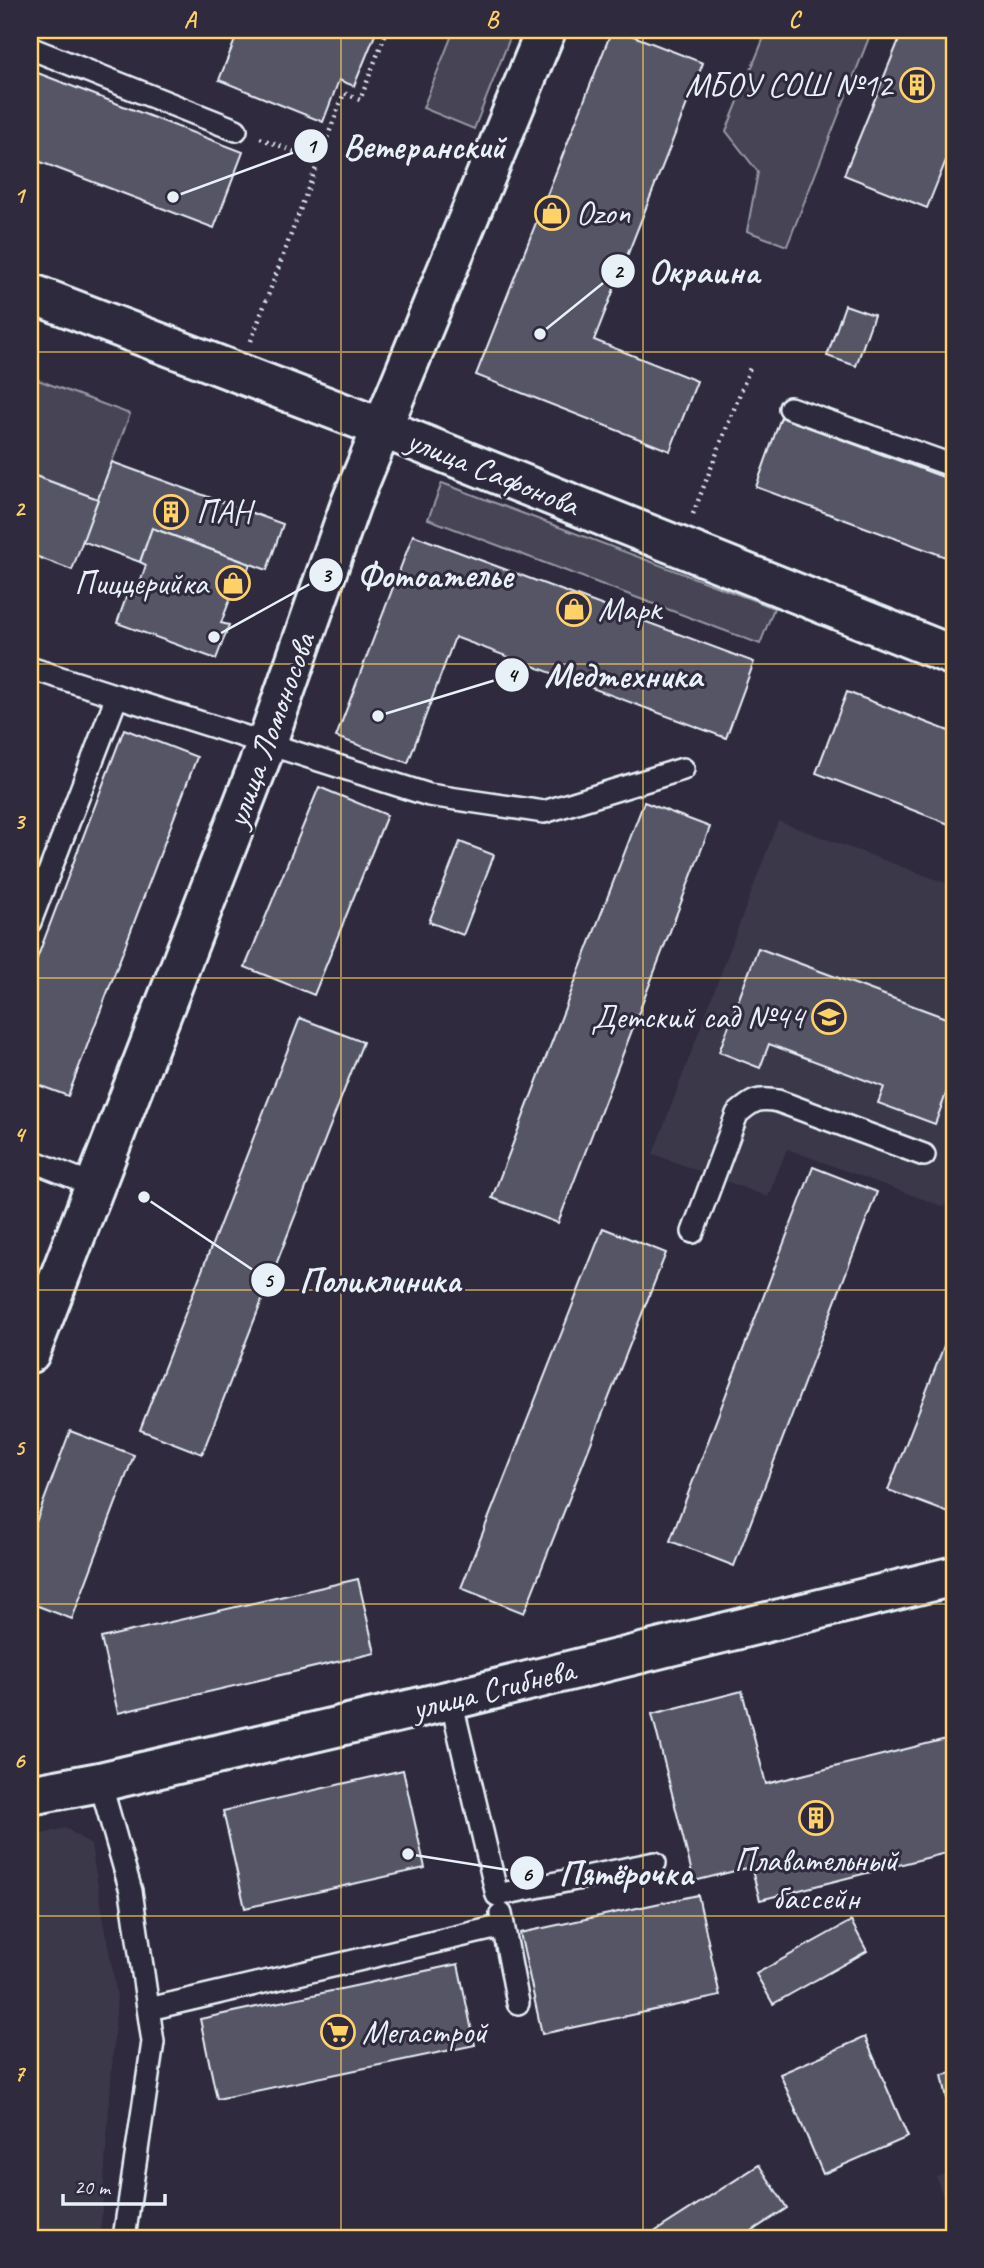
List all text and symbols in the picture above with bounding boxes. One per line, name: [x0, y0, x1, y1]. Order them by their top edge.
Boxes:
text: A: [184, 5, 198, 34]
text: B: [486, 5, 500, 34]
text: C: [789, 5, 803, 34]
place label: МБОУ СОШ №12: [685, 64, 895, 106]
building icon: МБОУ СОШ №12: [898, 66, 936, 104]
callout: Ветеранский: [294, 118, 519, 174]
text: Ветеранский: [343, 124, 507, 169]
text: 1: [306, 133, 318, 159]
text: 1: [14, 181, 27, 210]
place label: Ozon: [576, 192, 630, 234]
shop icon: Ozon: [533, 194, 571, 232]
callout: Окраина: [600, 243, 774, 299]
text: Окраина: [649, 249, 762, 294]
text: 2: [613, 258, 625, 284]
street label: улица Сафонова: [399, 418, 587, 526]
place label: ПАН: [196, 491, 255, 533]
building icon: ПАН: [152, 493, 190, 531]
text: 2: [14, 494, 27, 523]
callout: Фотоателье: [309, 547, 527, 603]
text: Фотоателье: [357, 553, 515, 598]
place label: Пиццерийка: [74, 562, 211, 604]
text: 3: [321, 562, 333, 588]
shop icon: Пиццерийка: [214, 564, 252, 602]
place label: Марк: [598, 588, 664, 630]
shop icon: Марк: [555, 590, 593, 628]
street label: улица Ломоносова: [215, 625, 325, 835]
callout: Медтехника: [495, 647, 716, 703]
text: Медтехника: [544, 653, 705, 698]
text: 4: [507, 662, 519, 688]
text: 3: [14, 807, 27, 836]
place label: Детский сад №44: [591, 996, 807, 1038]
school or university icon: Детский сад №44: [810, 998, 848, 1036]
text: 4: [14, 1120, 27, 1149]
callout: Поликлиника: [250, 1252, 475, 1308]
text: Поликлиника: [299, 1258, 463, 1303]
text: 5: [263, 1267, 274, 1293]
text: 5: [14, 1433, 26, 1462]
street label: улица Сгибнева: [406, 1648, 581, 1730]
text: 6: [14, 1746, 27, 1775]
building icon: Плавательный бассейн: [797, 1799, 835, 1837]
place label: Плавательный бассейн: [734, 1839, 900, 1919]
callout: Пятёрочка: [510, 1845, 707, 1901]
text: Пятёрочка: [559, 1851, 696, 1896]
text: 6: [522, 1861, 534, 1887]
place label: Мегастрой: [362, 2011, 489, 2053]
supermarket icon: Мегастрой: [319, 2013, 357, 2051]
text: 7: [14, 2059, 27, 2088]
scale bar: [63, 2163, 164, 2207]
text: 20 m: [74, 2174, 112, 2200]

